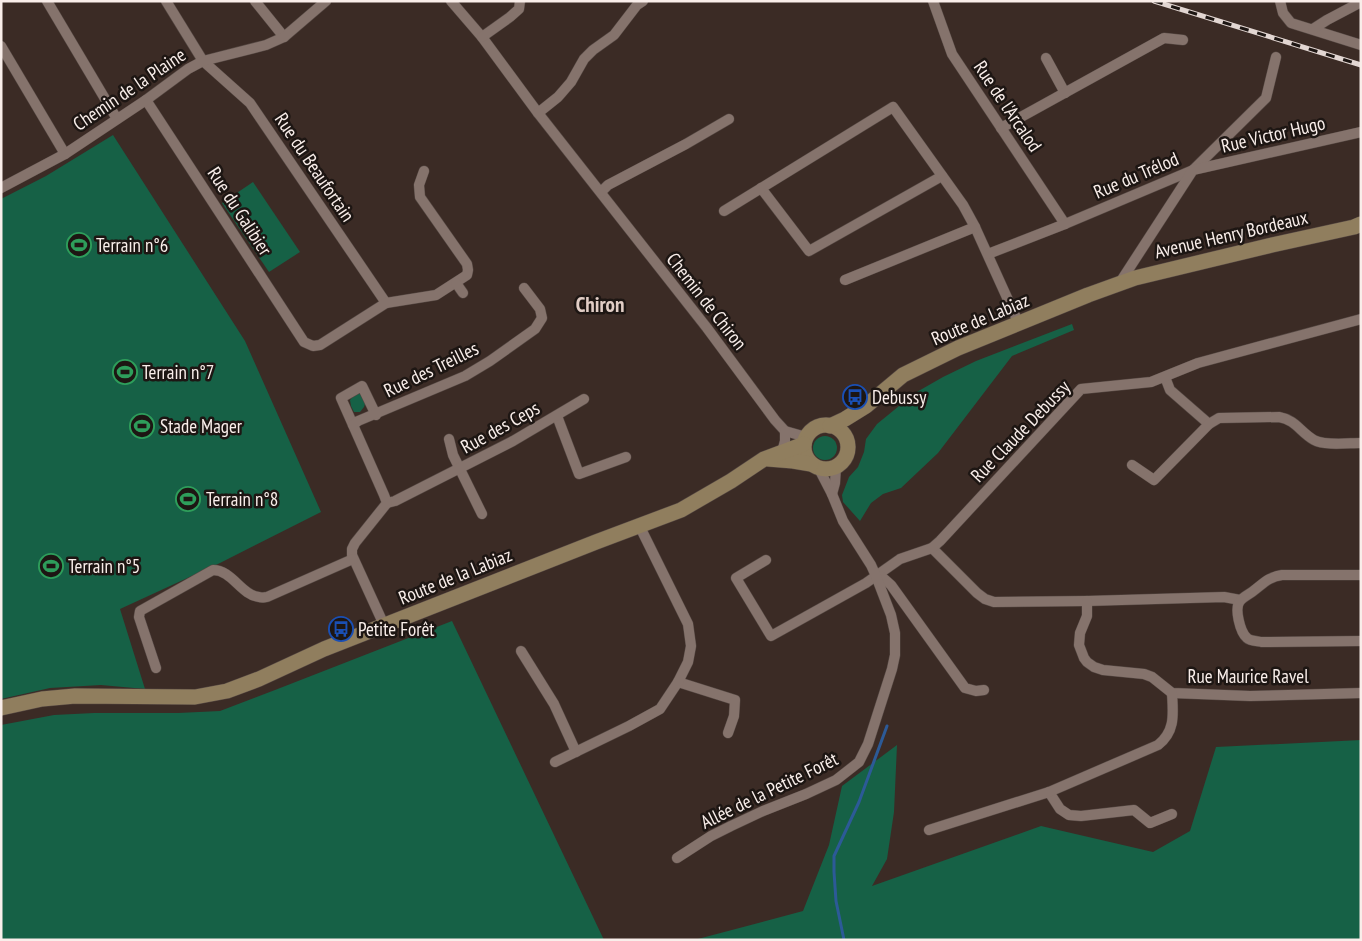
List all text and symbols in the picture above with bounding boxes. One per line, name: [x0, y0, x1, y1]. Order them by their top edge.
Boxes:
street label: Chemin de la Plaine: [68, 42, 190, 136]
street label: Rue de l'Arcalod: [969, 56, 1047, 156]
street label: Rue du Beaufortain: [270, 108, 360, 226]
street label: Rue Victor Hugo: [1219, 110, 1327, 158]
street label: Rue du Trélod: [1090, 146, 1182, 204]
street label: Rue du Galibier: [203, 162, 278, 260]
street label: Avenue Henry Bordeaux: [1152, 205, 1310, 263]
sports icon: Terrain n°6: [66, 232, 92, 258]
place label: Terrain n°6: [96, 233, 168, 257]
street label: Chemin de Chiron: [662, 248, 752, 354]
street label: Route de Labiaz: [927, 288, 1033, 350]
district label: Chiron: [576, 291, 624, 318]
street label: Rue des Treilles: [380, 336, 482, 402]
sports icon: Terrain n°7: [112, 359, 138, 385]
place label: Terrain n°7: [142, 360, 214, 384]
street label: Rue Claude Debussy: [965, 374, 1075, 487]
bus stop icon: Debussy: [842, 384, 868, 410]
place label: Debussy: [872, 385, 927, 409]
street label: Rue des Ceps: [456, 396, 544, 458]
sports icon: Stade Mager: [129, 413, 155, 439]
place label: Stade Mager: [160, 414, 243, 438]
sports icon: Terrain n°8: [175, 486, 201, 512]
place label: Terrain n°8: [206, 487, 278, 511]
street label: Route de la Labiaz: [395, 542, 515, 610]
sports icon: Terrain n°5: [38, 553, 64, 579]
place label: Terrain n°5: [68, 554, 140, 578]
bus stop icon: Petite Forêt: [328, 616, 354, 642]
place label: Petite Forêt: [358, 617, 435, 641]
street label: Rue Maurice Ravel: [1187, 664, 1309, 688]
street label: Allée de la Petite Forêt: [696, 746, 842, 834]

